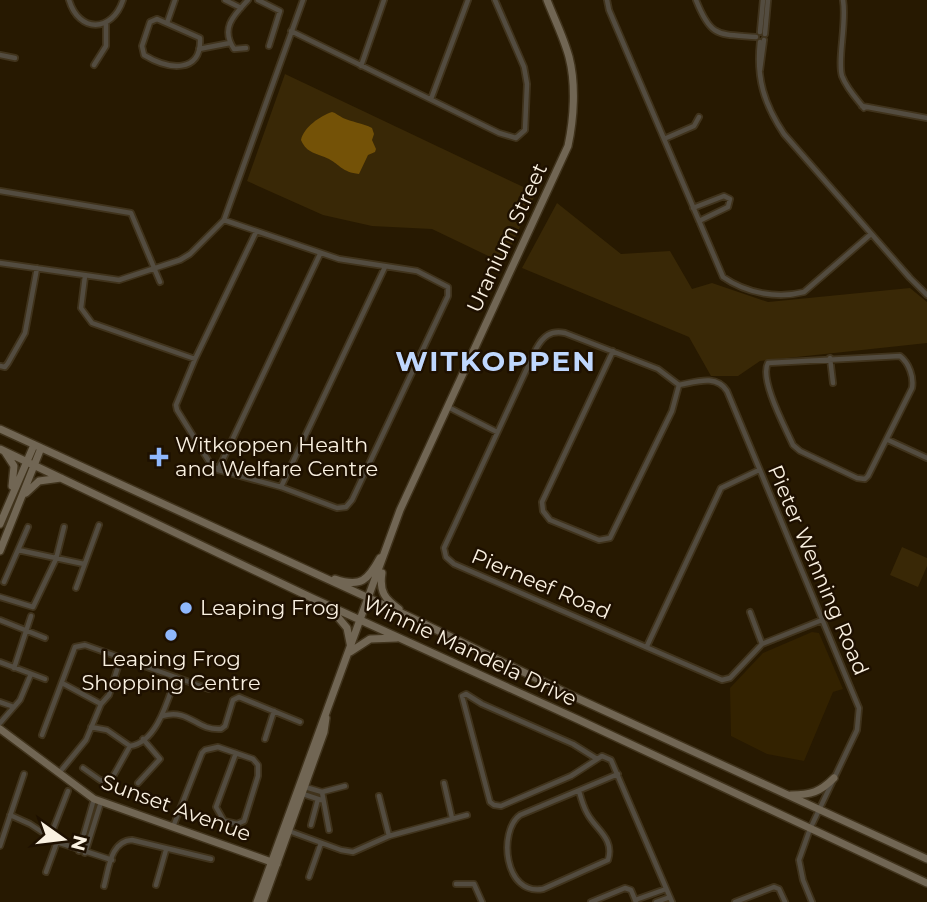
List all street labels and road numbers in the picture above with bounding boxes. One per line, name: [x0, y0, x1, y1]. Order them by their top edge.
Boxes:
street label: Uranium Street: [461, 159, 552, 316]
street label: Pieter Wenning Road: [763, 461, 874, 679]
street label: Pierneef Road: [468, 543, 615, 624]
street label: Winnie Mandela Drive: [359, 590, 581, 711]
street label: Sunset Avenue: [98, 769, 254, 846]

